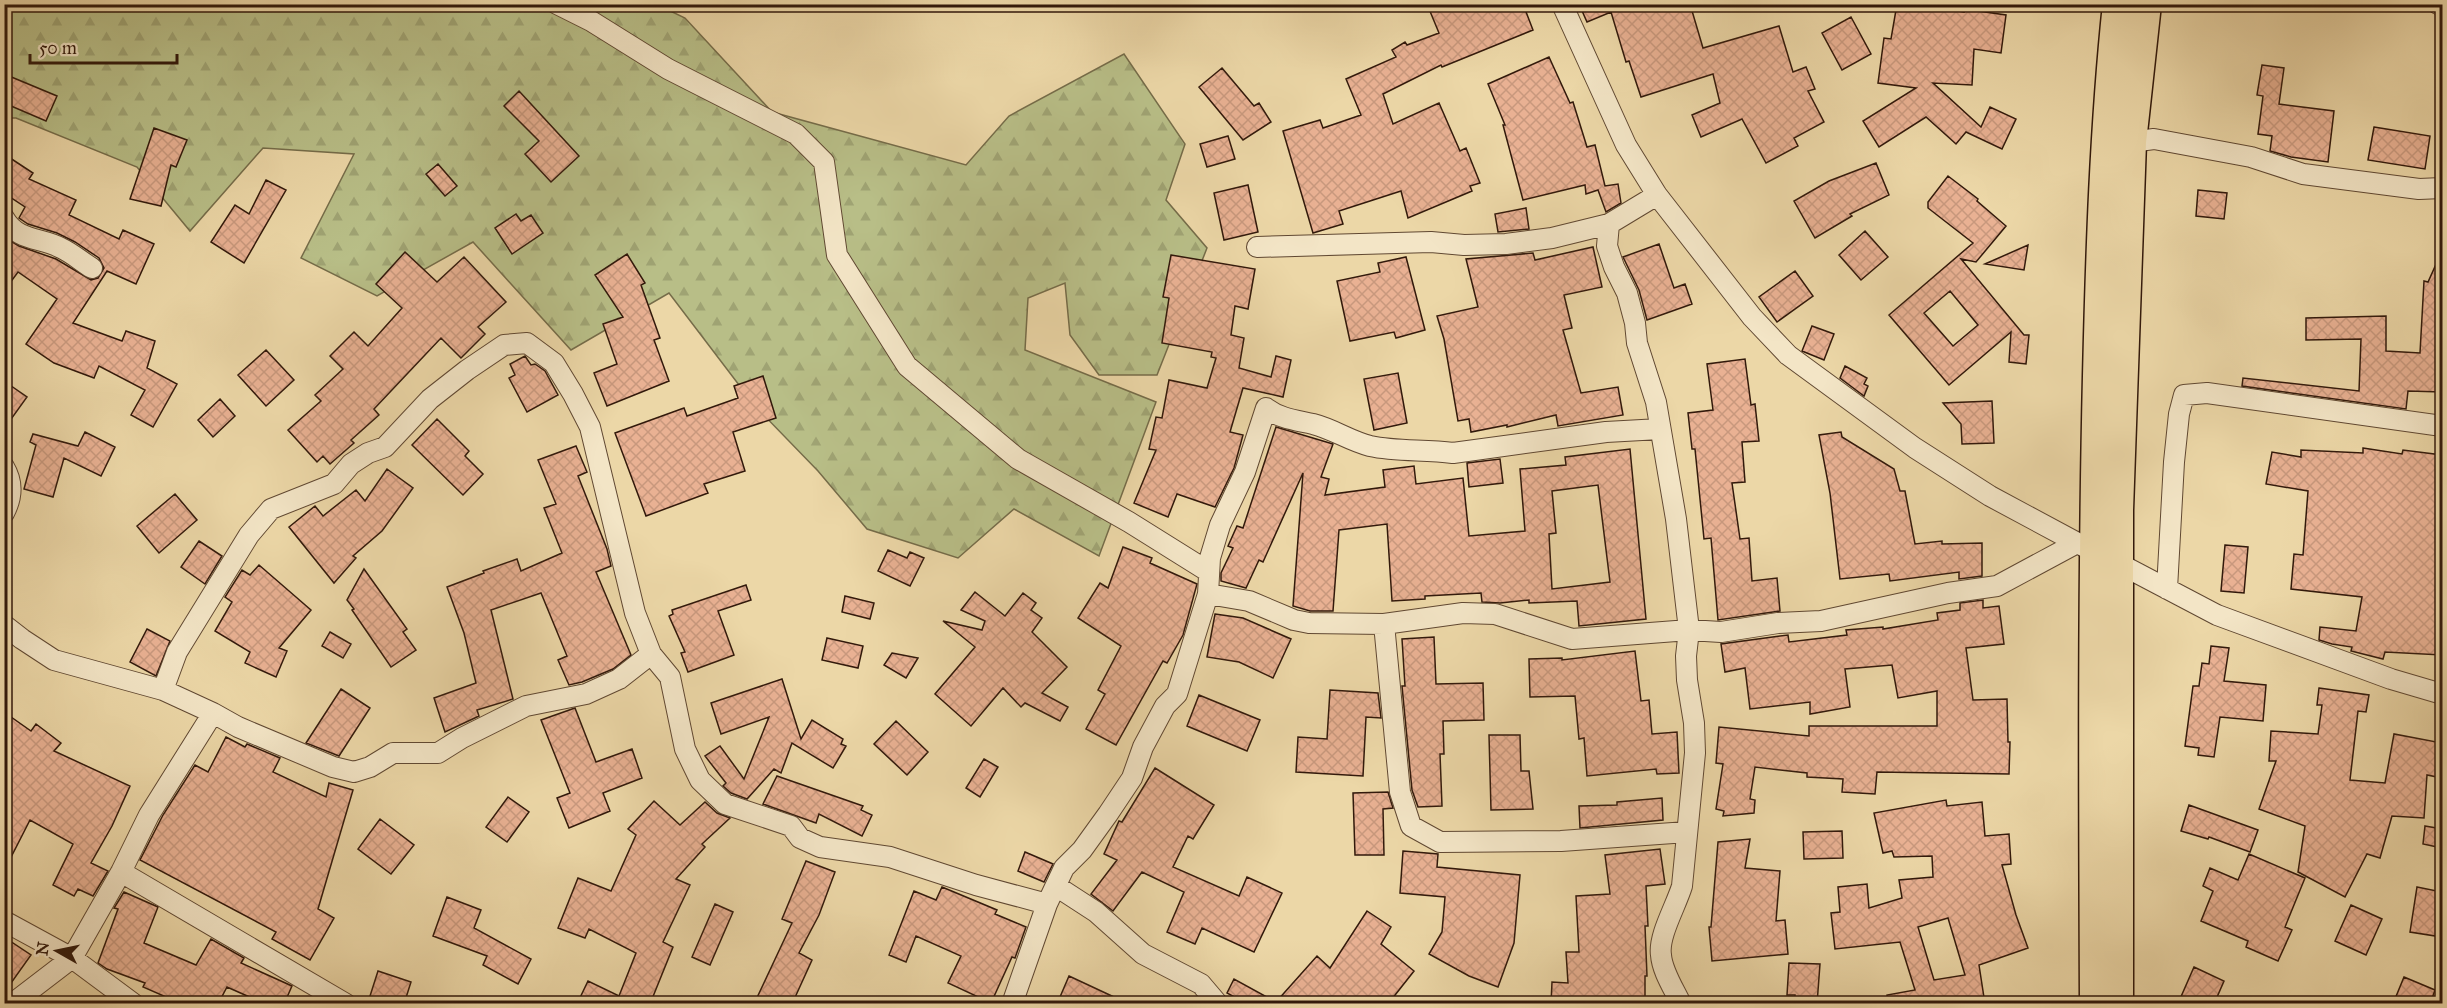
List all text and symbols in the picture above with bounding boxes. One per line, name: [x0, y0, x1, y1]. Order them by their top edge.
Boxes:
scale bar: [30, 27, 177, 65]
text: 50 m: [39, 37, 77, 59]
north arrow: [27, 921, 87, 981]
text: N: [32, 940, 53, 957]

